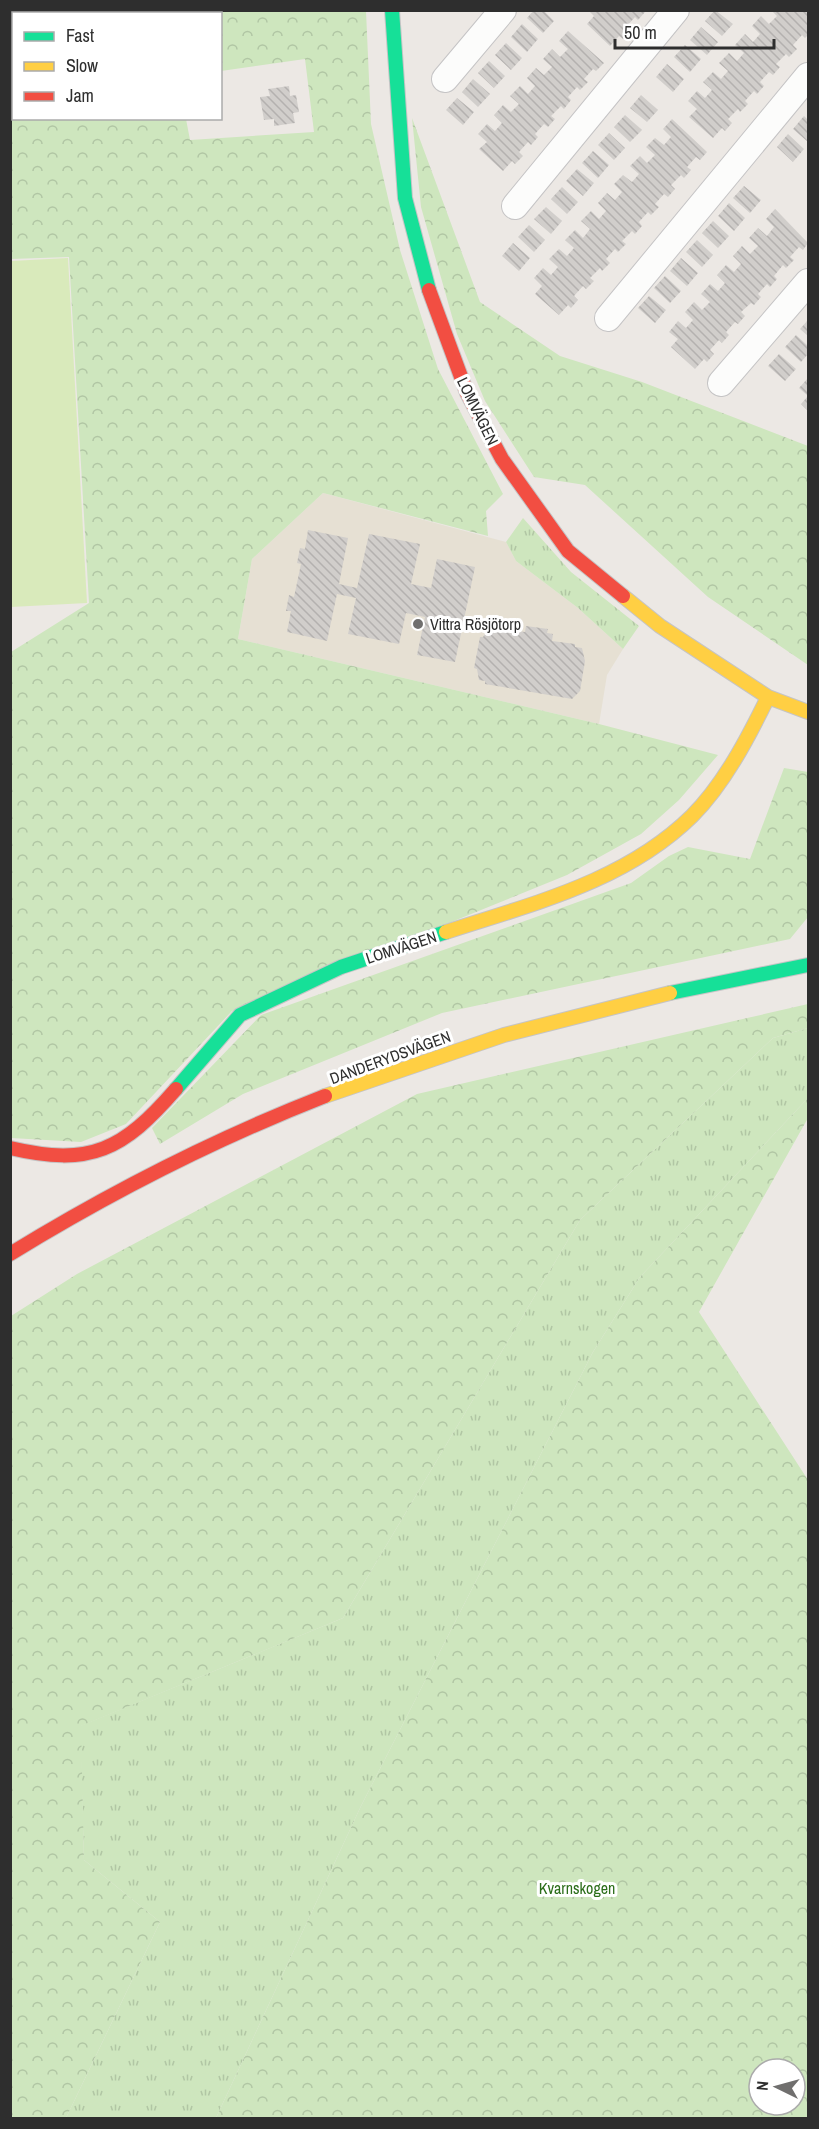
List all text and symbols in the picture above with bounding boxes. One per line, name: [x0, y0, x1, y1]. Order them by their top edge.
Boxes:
legend: [12, 12, 222, 120]
scale bar: [615, 12, 774, 50]
text: 50 m: [624, 20, 657, 45]
text: Fast: [66, 23, 94, 48]
text: Slow: [66, 53, 98, 78]
text: Jam: [66, 83, 94, 108]
street label: LOMVÄGEN: [452, 373, 504, 449]
place label: Vittra Rösjötorp: [430, 613, 521, 635]
marker: Vittra Rösjötorp: [411, 617, 425, 631]
street label: LOMVÄGEN: [363, 925, 439, 969]
street label: DANDERYDSVÄGEN: [327, 1025, 453, 1089]
park label: Kvarnskogen: [539, 1877, 615, 1899]
north arrow: [747, 2057, 807, 2117]
text: N: [751, 2080, 773, 2091]

